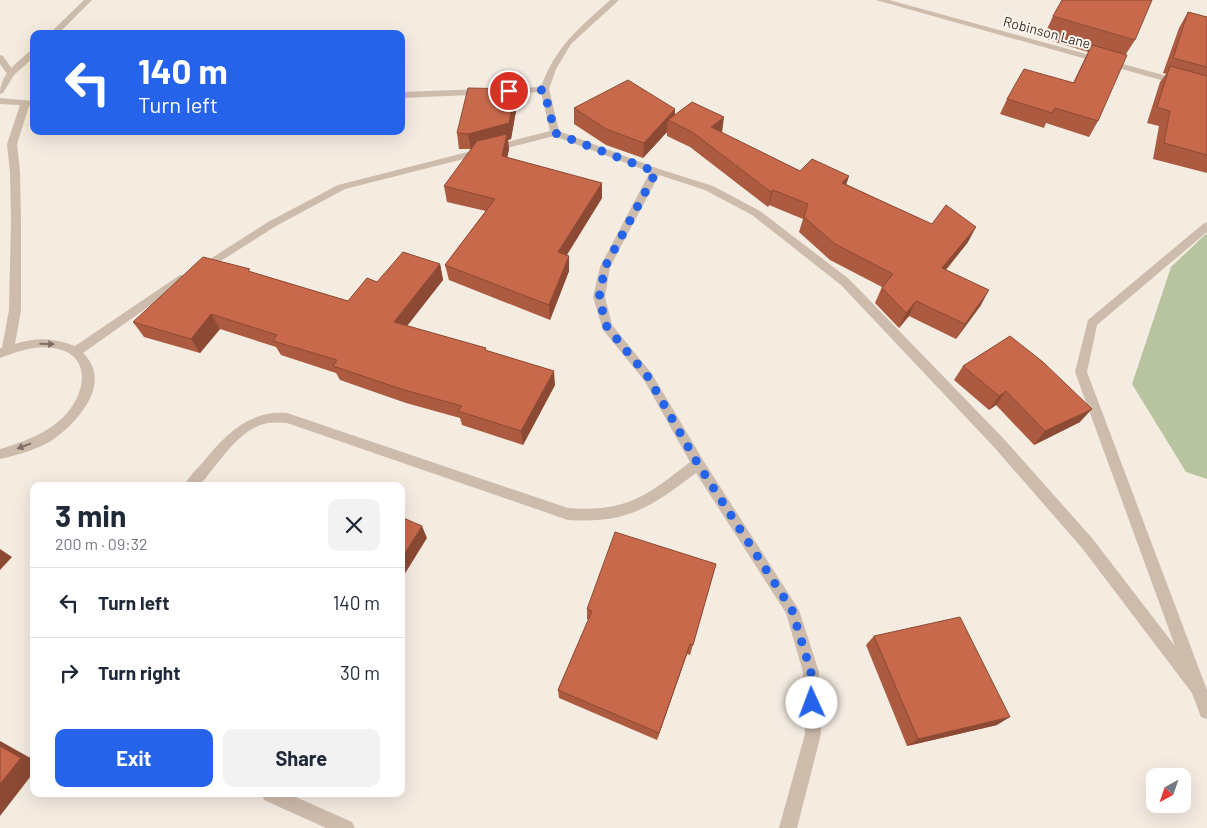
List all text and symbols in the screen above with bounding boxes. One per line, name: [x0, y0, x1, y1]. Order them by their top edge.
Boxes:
street label: Robinson Lane: [1001, 12, 1093, 52]
text: 140 m: [138, 49, 228, 91]
icon: left: [55, 50, 120, 115]
pin: [488, 70, 530, 112]
icon: arrive: [495, 77, 523, 105]
text: Turn left: [138, 91, 218, 117]
one-way arrow: [39, 340, 55, 348]
one-way arrow: [16, 442, 31, 450]
text: 3 min: [55, 497, 126, 533]
button: close: [328, 499, 380, 551]
text: 200 m · 09:32: [55, 534, 147, 553]
icon: left: [55, 589, 83, 617]
text: Turn left: [98, 591, 169, 614]
text: 140 m: [333, 591, 380, 614]
icon: right: [55, 659, 83, 687]
text: Turn right: [98, 661, 180, 684]
text: 30 m: [340, 661, 380, 684]
position arrow: [785, 676, 837, 728]
button: Exit: [55, 729, 213, 787]
button: Share: [223, 729, 380, 787]
north arrow: [1146, 768, 1191, 812]
map controls: [1146, 768, 1191, 813]

